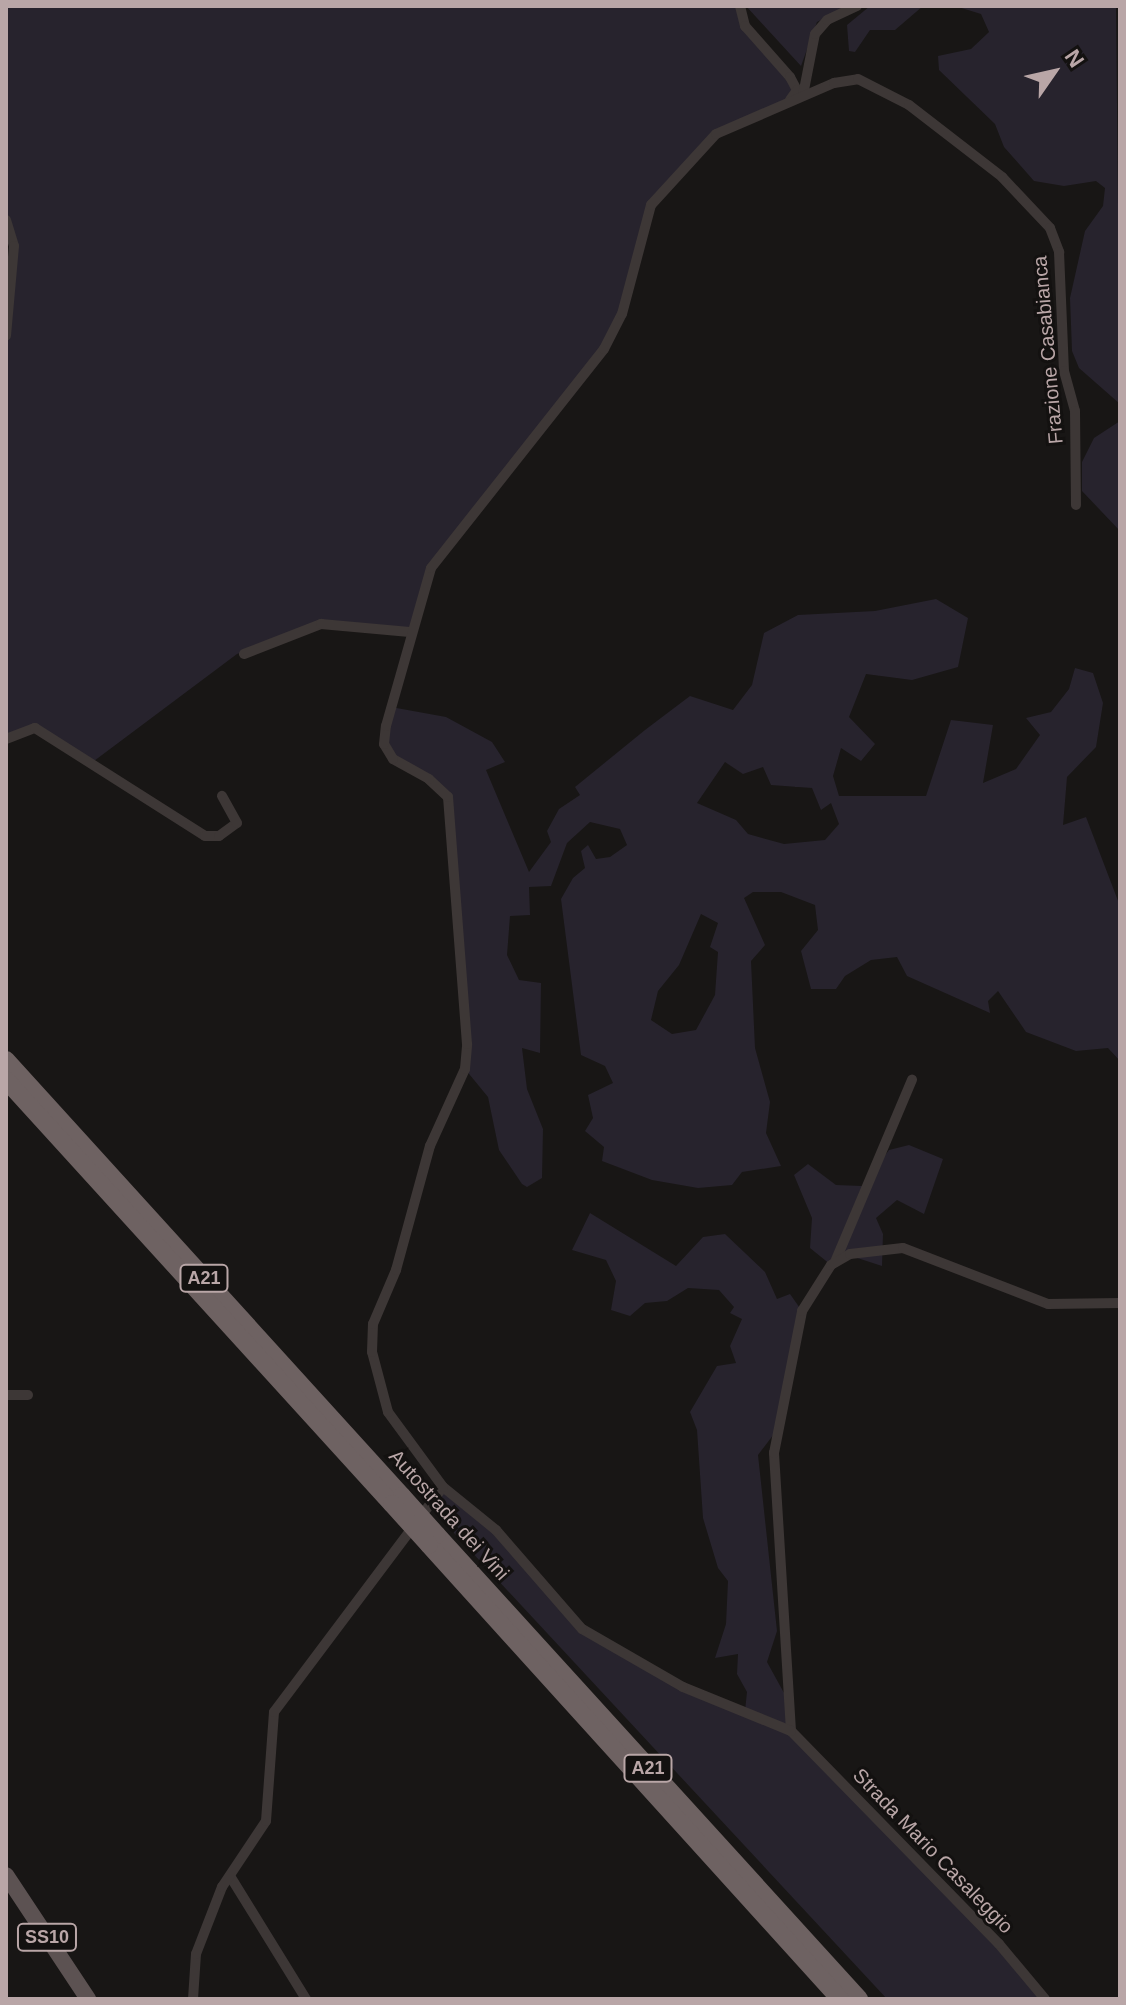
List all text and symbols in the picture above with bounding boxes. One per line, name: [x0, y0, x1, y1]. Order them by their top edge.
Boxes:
north arrow: [1014, 32, 1094, 112]
text: N: [1060, 45, 1089, 72]
street label: Frazione Casabianca: [1028, 255, 1068, 445]
road number: A21: [178, 1264, 230, 1292]
street label: Autostrada dei Vini: [384, 1445, 514, 1585]
road number: A21: [622, 1754, 674, 1782]
street label: Strada Mario Casaleggio: [848, 1763, 1018, 1939]
road number: SS10: [15, 1923, 79, 1951]

